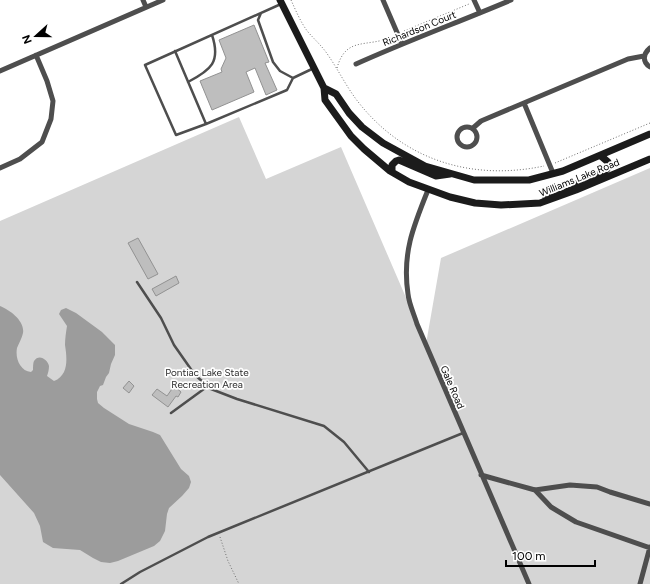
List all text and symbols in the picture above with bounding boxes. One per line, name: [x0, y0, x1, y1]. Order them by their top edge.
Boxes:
street label: Richardson Court: [381, 8, 458, 49]
north arrow: [16, 16, 56, 56]
text: N: [20, 33, 35, 46]
street label: Williams Lake Road: [537, 155, 621, 199]
street label: Gale Road: [438, 364, 468, 411]
park label: Pontiac Lake State Recreation Area: [165, 366, 249, 391]
scale bar: [506, 542, 595, 568]
text: 100 m: [512, 549, 546, 563]

